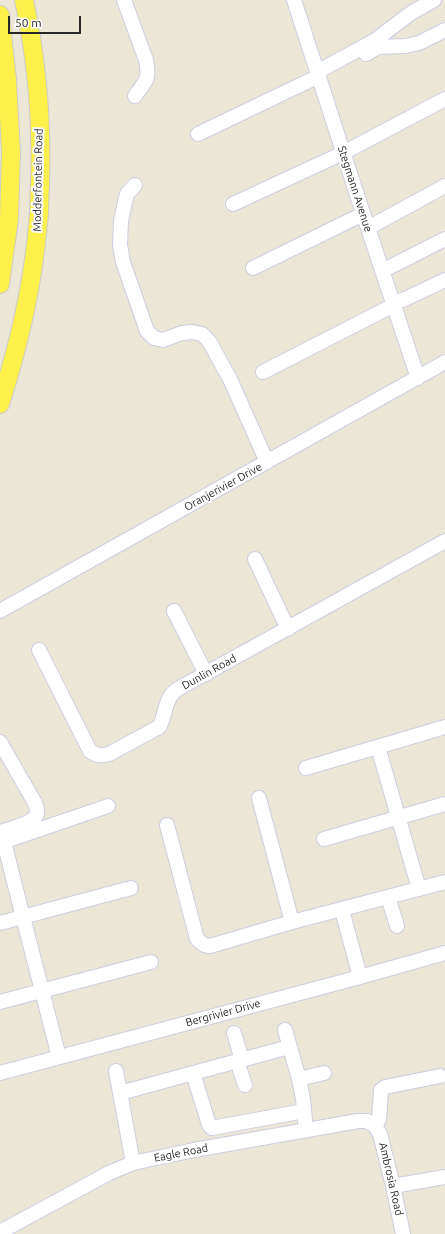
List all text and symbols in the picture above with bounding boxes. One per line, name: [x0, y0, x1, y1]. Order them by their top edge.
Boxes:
scale bar: [10, 8, 83, 34]
text: 50 m: [15, 16, 42, 29]
street label: Modderfontein Road: [31, 128, 45, 232]
street label: Stegmann Avenue: [335, 144, 375, 234]
street label: Oranjerivier Drive: [182, 460, 264, 514]
street label: Dunlin Road: [180, 652, 238, 692]
street label: Bergrivier Drive: [184, 997, 262, 1029]
street label: Eagle Road: [153, 1141, 209, 1165]
street label: Ambrosia Road: [376, 1141, 406, 1217]

